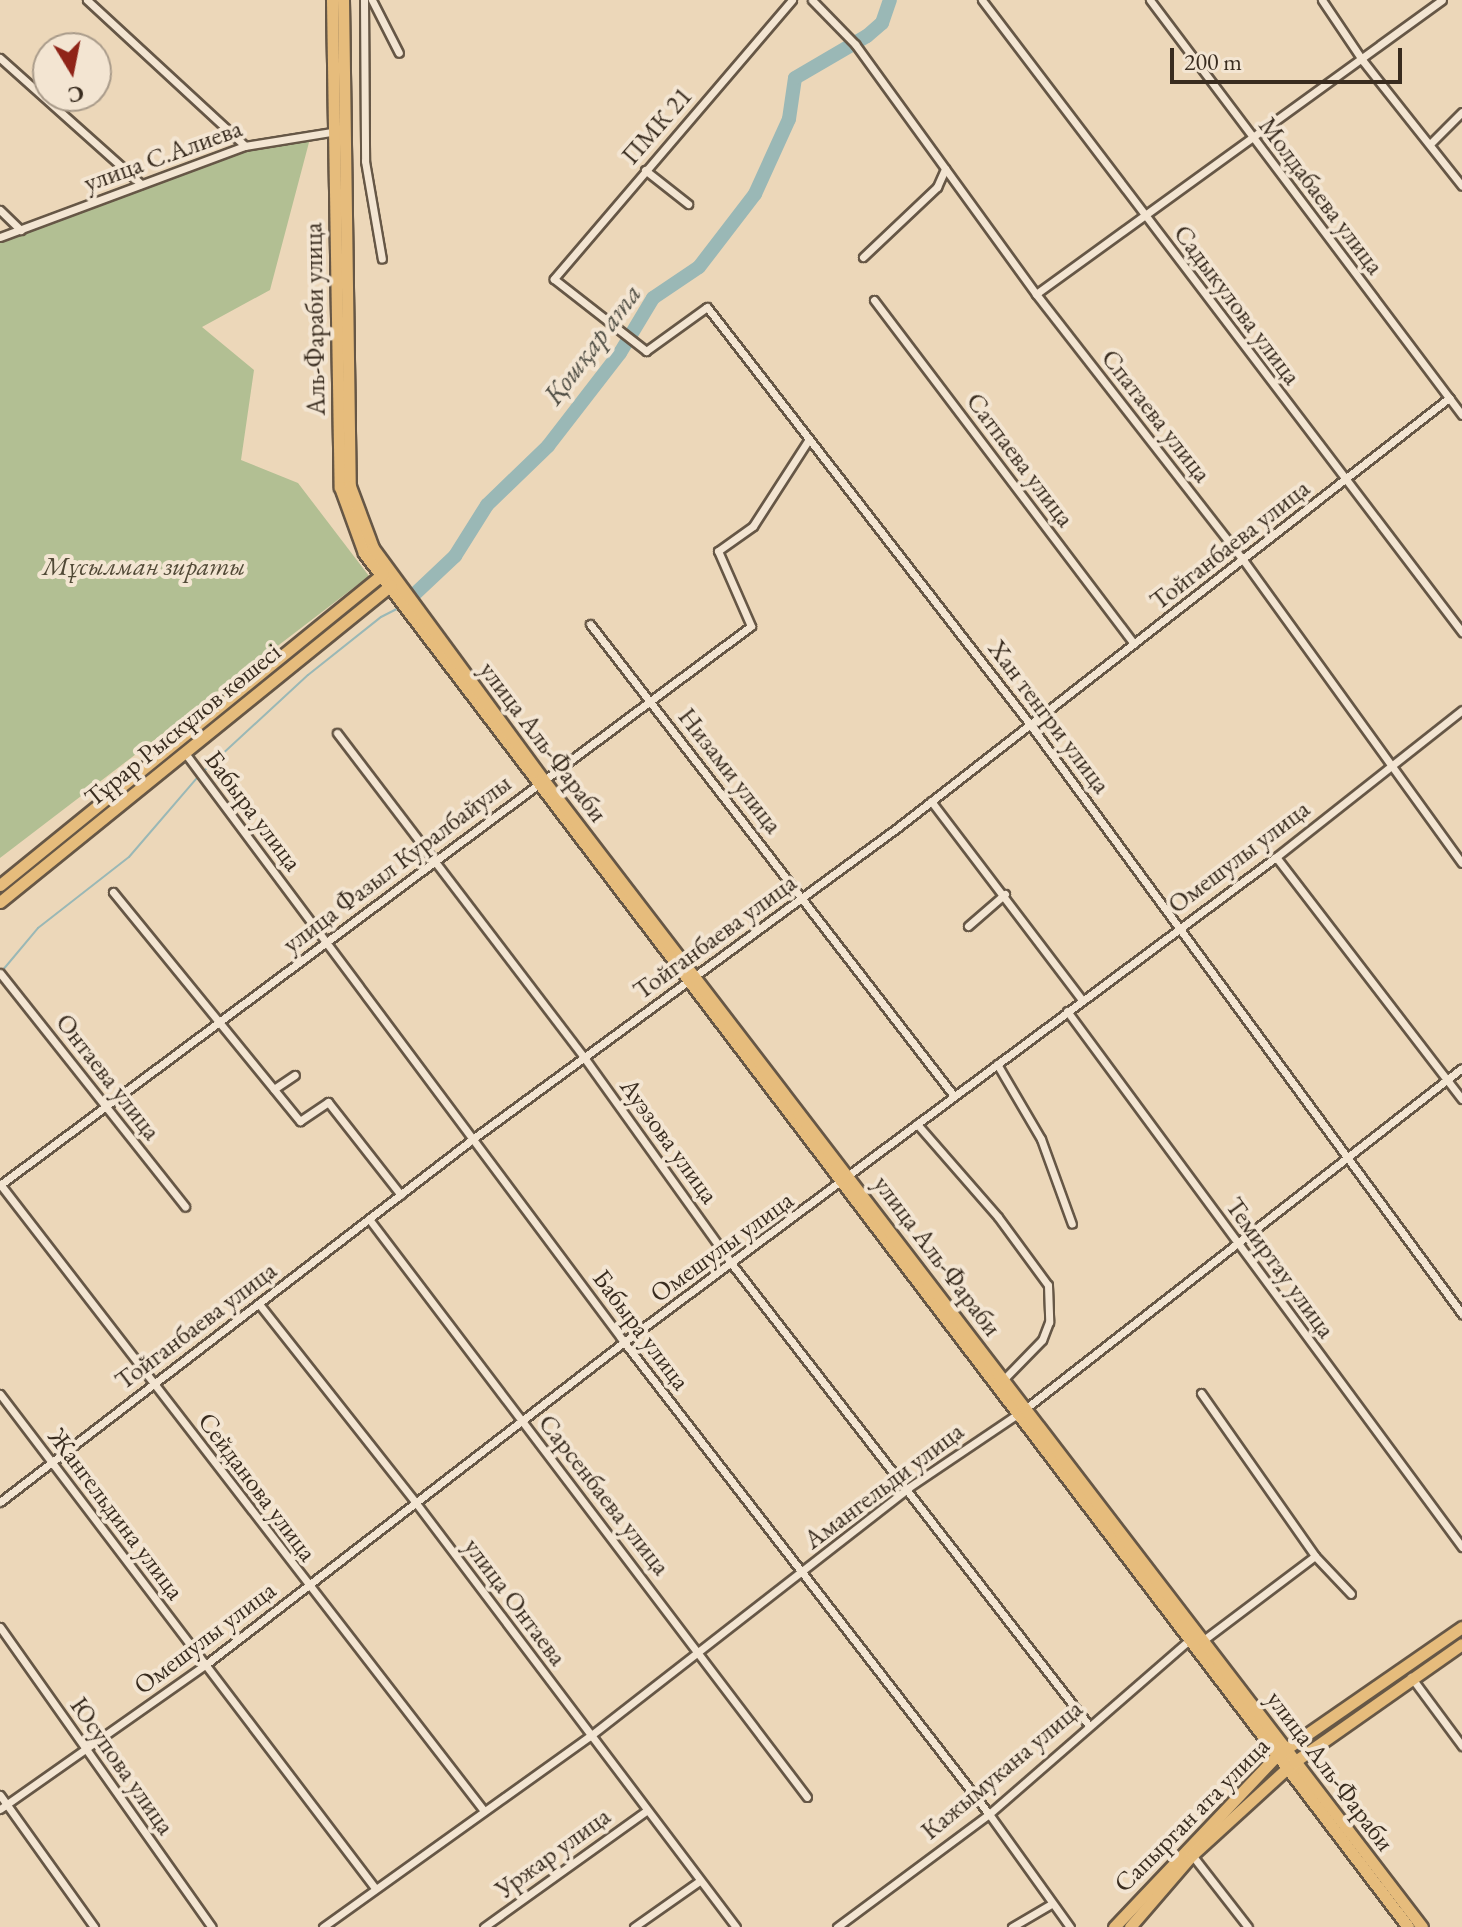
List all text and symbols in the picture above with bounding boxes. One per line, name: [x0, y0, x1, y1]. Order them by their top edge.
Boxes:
north arrow: [32, 32, 112, 112]
scale bar: [1174, 32, 1406, 82]
text: 200 m: [1184, 46, 1242, 77]
text: С: [66, 79, 86, 110]
street label: ПМК 21: [615, 81, 699, 171]
street label: Молдабаева улица: [1252, 111, 1390, 281]
street label: улица С.Алиева: [80, 113, 246, 199]
street label: Садыкулова улица: [1167, 219, 1307, 391]
street label: Аль-Фараби улица: [298, 222, 332, 416]
water label: Қошқар ата: [536, 277, 648, 411]
street label: Спатаева улица: [1094, 343, 1218, 489]
street label: Сатпаева улица: [959, 387, 1081, 533]
street label: Тойганбаева улица: [1144, 473, 1316, 617]
park label: Мұсылман зираты: [43, 551, 245, 583]
street label: Хан тенгри улица: [981, 634, 1117, 800]
street label: Тұрар Рыскұлов көшесі: [79, 636, 287, 814]
street label: улица Аль-Фараби: [472, 655, 614, 829]
street label: Низами улица: [671, 702, 789, 840]
street label: Бабыра улица: [198, 745, 308, 877]
street label: улица Фазыл Куралбайулы: [277, 768, 517, 960]
street label: Омешулы улица: [1162, 794, 1316, 920]
street label: Тойганбаева улица: [627, 867, 803, 1007]
street label: Онтаева улица: [49, 1008, 167, 1146]
street label: Ауэзова улица: [613, 1072, 725, 1210]
street label: улица Аль-Фараби: [866, 1169, 1008, 1343]
street label: Омешулы улица: [644, 1185, 800, 1309]
street label: Темиртау улица: [1218, 1192, 1342, 1344]
street label: Тойганбаева улица: [109, 1255, 283, 1397]
street label: Бабыра улица: [586, 1264, 696, 1396]
street label: Сейданова улица: [191, 1406, 323, 1568]
street label: Сарсенбаева улица: [531, 1408, 677, 1582]
street label: Амангельди улица: [798, 1416, 970, 1556]
street label: Жангельдина улица: [41, 1422, 191, 1606]
street label: улица Онтаева: [457, 1532, 573, 1672]
street label: Омешулы улица: [128, 1575, 282, 1701]
street label: улица Аль-Фараби: [1259, 1684, 1401, 1858]
street label: Юсупова улица: [63, 1691, 181, 1841]
street label: Кажымукана улица: [915, 1693, 1089, 1847]
street label: Сапырган ата улица: [1108, 1731, 1276, 1899]
street label: Уржар улица: [489, 1801, 617, 1905]

